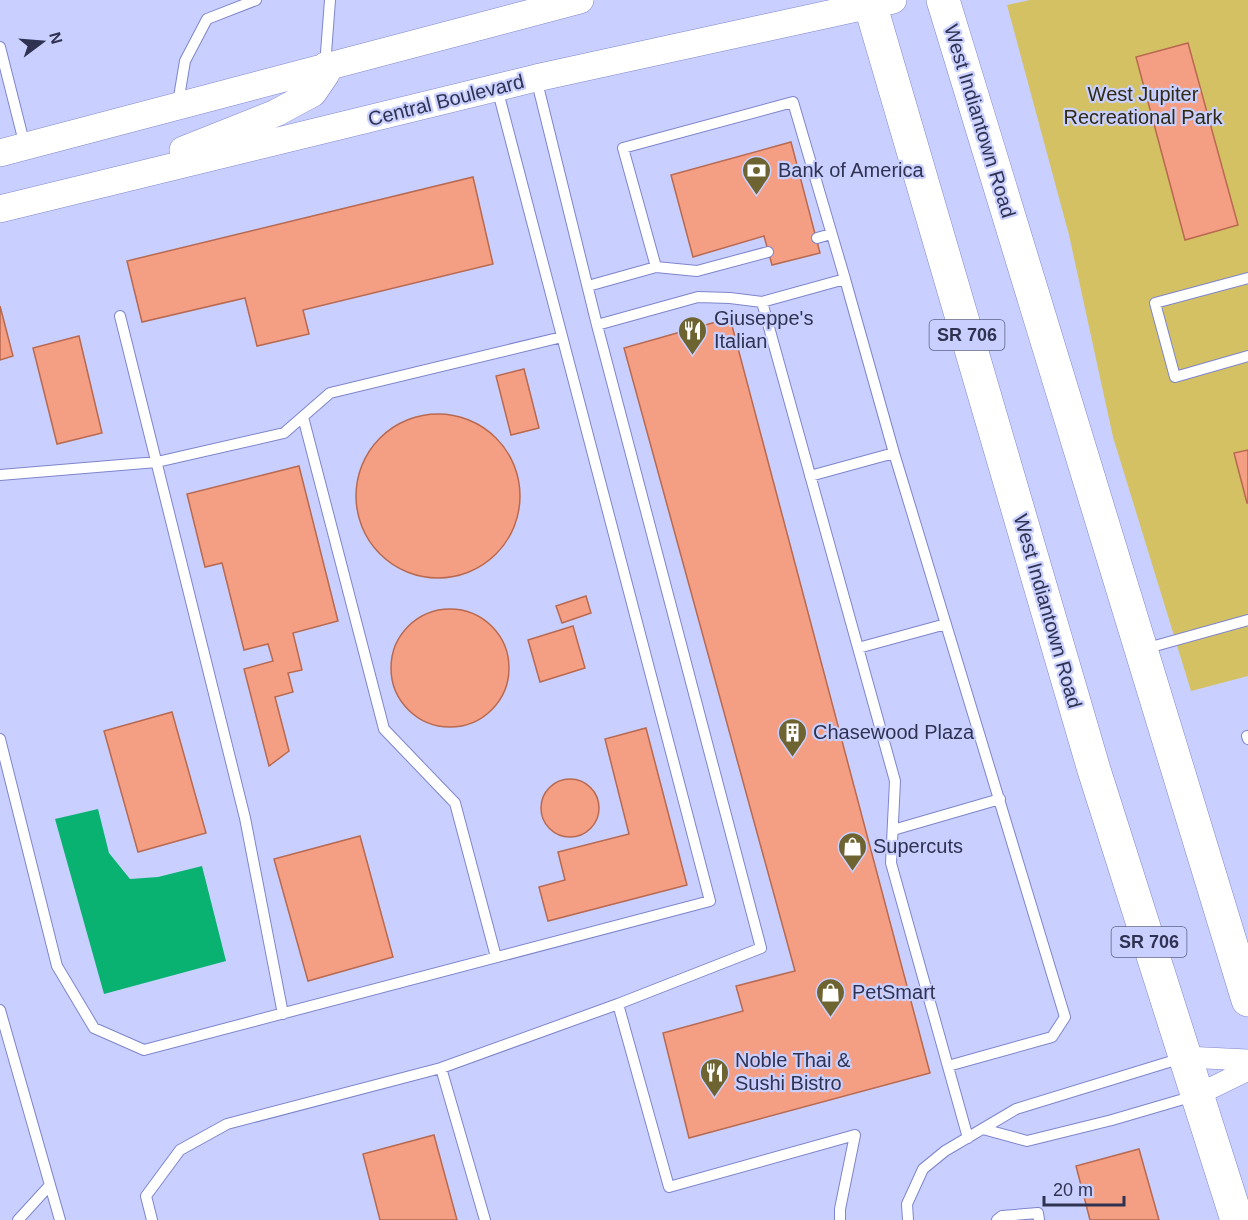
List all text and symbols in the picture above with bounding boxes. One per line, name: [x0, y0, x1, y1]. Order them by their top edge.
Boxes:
north arrow: [12, 12, 72, 72]
street label: West Indiantown Road: [940, 22, 1020, 220]
text: N: [46, 30, 66, 46]
street label: Central Boulevard: [366, 70, 526, 130]
park label: West Jupiter Recreational Park: [1064, 83, 1223, 128]
bank icon: Bank of America: [741, 154, 773, 196]
place label: Bank of America: [778, 159, 925, 181]
place label: Giuseppe's Italian: [714, 307, 813, 352]
restaurant icon: Giuseppe's Italian: [677, 314, 709, 356]
road number: SR 706: [930, 320, 1004, 350]
street label: West Indiantown Road: [1010, 511, 1086, 711]
building icon: Chasewood Plaza: [776, 716, 808, 758]
place label: Chasewood Plaza: [813, 721, 975, 743]
shop icon: Supercuts: [836, 830, 868, 872]
place label: Supercuts: [873, 835, 963, 857]
road number: SR 706: [1112, 927, 1186, 957]
shop icon: PetSmart: [815, 976, 847, 1018]
place label: PetSmart: [852, 981, 936, 1003]
place label: Noble Thai & Sushi Bistro: [735, 1049, 851, 1094]
restaurant icon: Noble Thai & Sushi Bistro: [698, 1056, 730, 1098]
scale bar: [1044, 1169, 1124, 1207]
text: 20 m: [1053, 1180, 1093, 1200]

